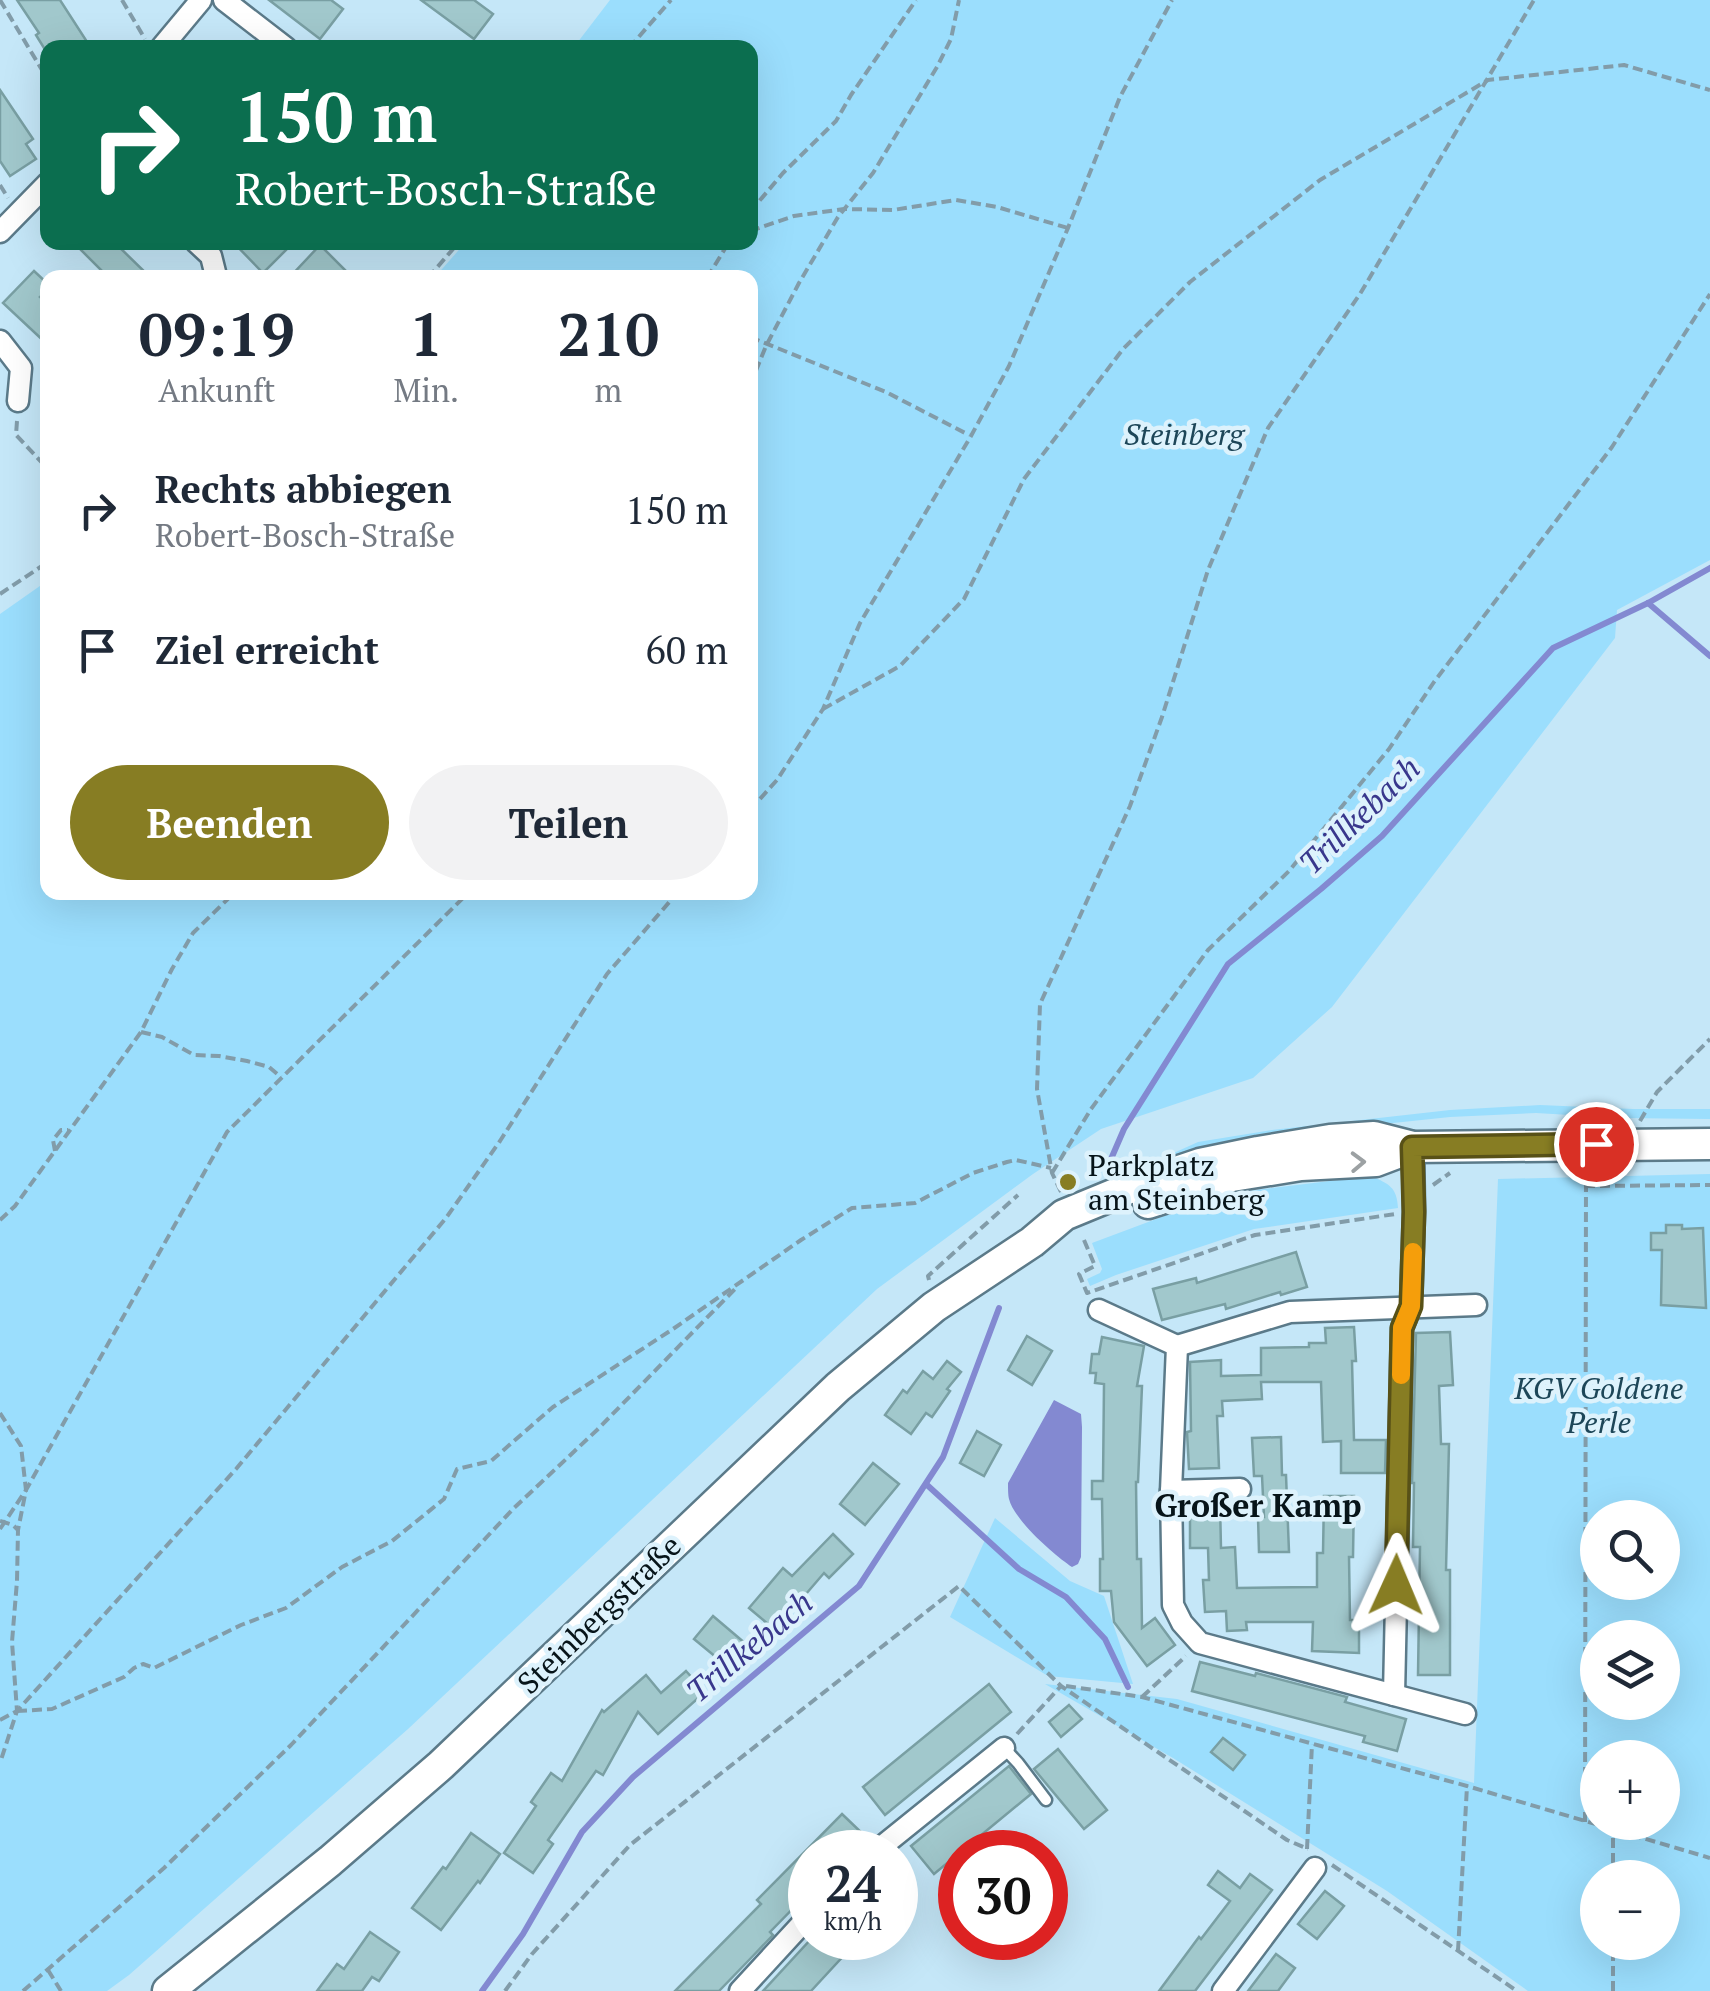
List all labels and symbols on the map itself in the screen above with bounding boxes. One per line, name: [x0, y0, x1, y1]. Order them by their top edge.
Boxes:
park label: Steinberg: [1124, 414, 1246, 454]
water label: Trillkebach: [1290, 747, 1428, 883]
pin: [1554, 1102, 1639, 1187]
place label: Parkplatz am Steinberg: [1088, 1145, 1265, 1219]
one-way arrow: [1351, 1152, 1367, 1173]
marker: Parkplatz am Steinberg: [1057, 1171, 1079, 1193]
park label: KGV Goldene Perle: [1514, 1368, 1684, 1442]
district label: Großer Kamp: [1154, 1484, 1362, 1526]
street label: Steinbergstraße: [509, 1526, 689, 1702]
position arrow: [1344, 1533, 1448, 1637]
water label: Trillkebach: [677, 1581, 821, 1711]
speed limit sign: 30: [938, 1830, 1068, 1960]

